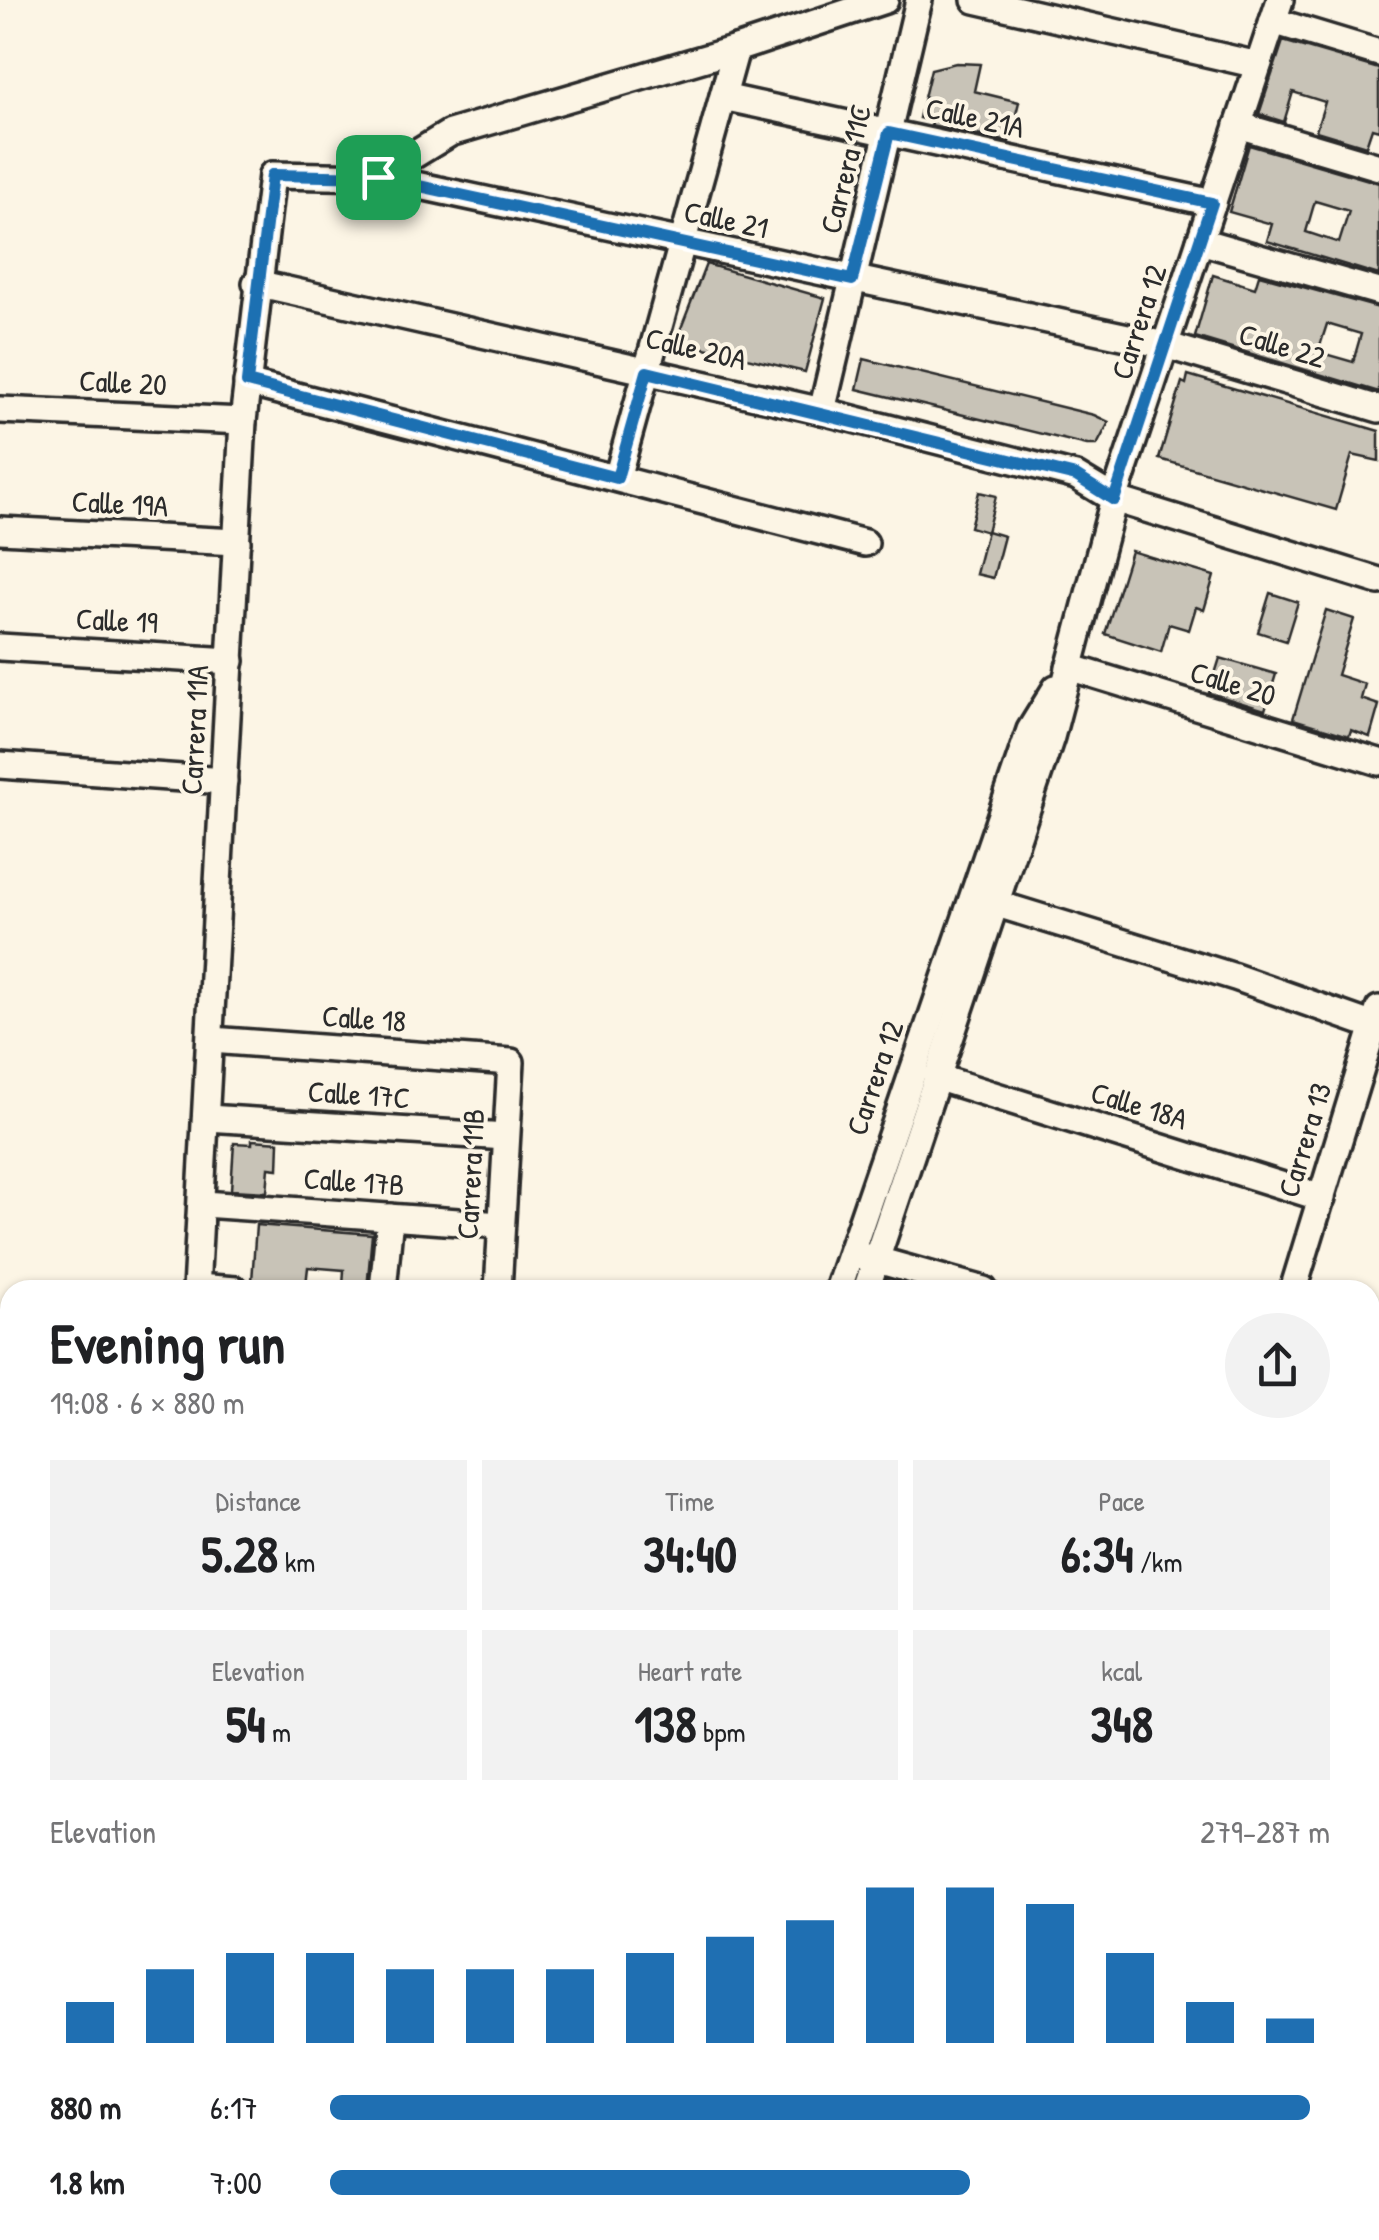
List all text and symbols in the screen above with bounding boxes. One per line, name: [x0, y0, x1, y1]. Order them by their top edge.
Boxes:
street label: Calle 21A: [922, 87, 1028, 147]
street label: Carrera 11C: [810, 100, 880, 237]
pin: [336, 135, 421, 220]
icon: arrive: [351, 150, 406, 205]
street label: Calle 21: [681, 191, 772, 247]
street label: Carrera 12: [1101, 259, 1175, 384]
street label: Calle 22: [1234, 313, 1330, 377]
street label: Calle 20A: [642, 317, 751, 379]
street label: Calle 20: [78, 360, 168, 404]
street label: Calle 19A: [71, 481, 170, 526]
street label: Calle 19: [75, 598, 159, 642]
street label: Calle 20: [1186, 651, 1281, 715]
street label: Carrera 11A: [171, 664, 217, 796]
street label: Calle 18: [321, 995, 407, 1041]
street label: Carrera 12: [836, 1015, 912, 1140]
street label: Calle 17C: [307, 1070, 411, 1118]
street label: Calle 18A: [1086, 1072, 1193, 1139]
street label: Carrera 13: [1268, 1078, 1340, 1202]
street label: Carrera 11B: [447, 1108, 493, 1240]
street label: Calle 17B: [302, 1158, 406, 1204]
text: Evening run: [50, 1306, 285, 1380]
button: share: [1225, 1313, 1330, 1418]
text: 19:08 · 6 × 880 m: [50, 1381, 244, 1424]
text: Distance: [216, 1482, 301, 1520]
text: Time: [665, 1482, 715, 1520]
text: Pace: [1098, 1482, 1145, 1520]
text: 5.28: [201, 1520, 278, 1588]
text: 34:40: [643, 1520, 737, 1588]
text: 6:34: [1061, 1520, 1134, 1588]
text: km: [278, 1543, 315, 1581]
text: /km: [1134, 1543, 1182, 1581]
text: Elevation: [212, 1652, 305, 1690]
text: Heart rate: [638, 1652, 742, 1690]
text: kcal: [1101, 1652, 1142, 1690]
text: 54: [226, 1690, 266, 1758]
text: 138: [634, 1690, 697, 1758]
text: 348: [1090, 1690, 1153, 1758]
text: m: [266, 1713, 291, 1751]
text: bpm: [697, 1713, 746, 1751]
text: Elevation: [50, 1810, 156, 1853]
text: 279–287 m: [1200, 1810, 1330, 1853]
text: 880 m: [50, 2086, 121, 2129]
text: 6:17: [210, 2086, 258, 2129]
text: 1.8 km: [50, 2161, 125, 2204]
text: 7:00: [210, 2161, 262, 2204]

